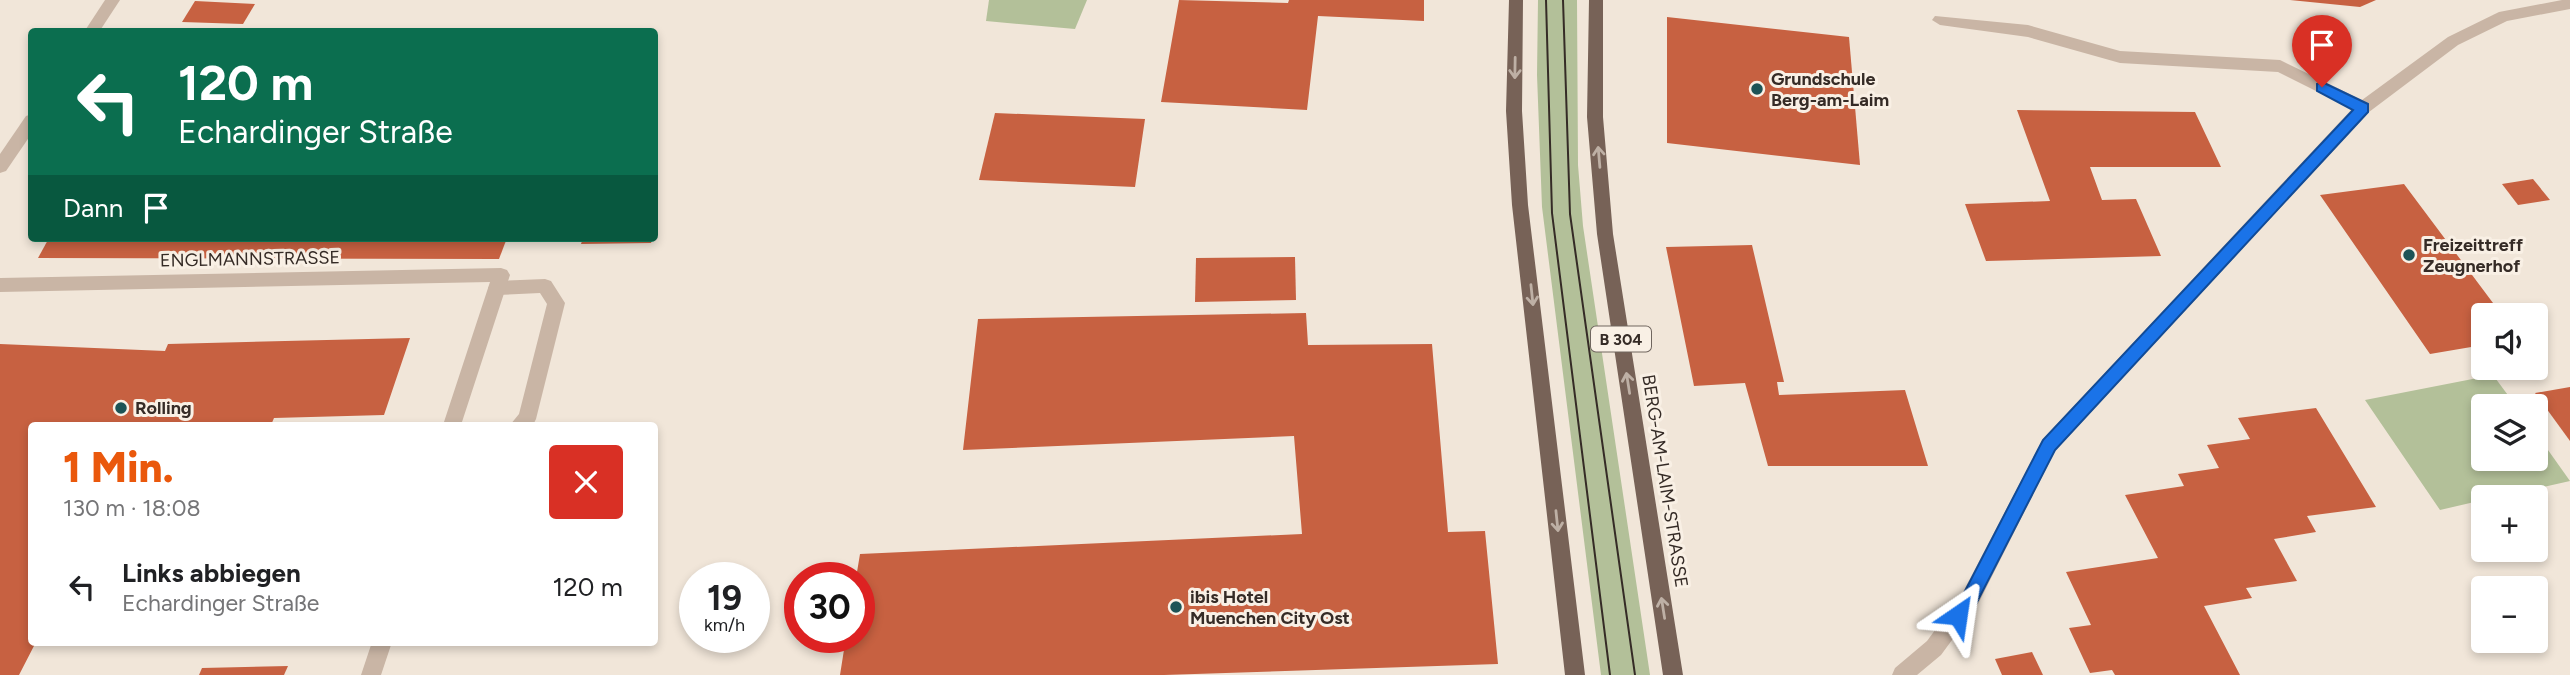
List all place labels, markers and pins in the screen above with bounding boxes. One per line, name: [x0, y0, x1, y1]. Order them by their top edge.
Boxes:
pin: [2292, 15, 2352, 87]
place label: Grundschule Berg-am-Laim: [1771, 68, 1889, 111]
marker: Grundschule Berg-am-Laim: [1749, 81, 1765, 97]
place label: Freizeittreff Zeugnerhof: [2423, 234, 2524, 277]
marker: Freizeittreff Zeugnerhof: [2401, 247, 2417, 263]
place label: Rolling: [135, 397, 192, 419]
marker: Rolling: [113, 400, 129, 416]
place label: ibis Hotel Muenchen City Ost: [1190, 586, 1350, 629]
marker: ibis Hotel Muenchen City Ost: [1168, 599, 1184, 615]

